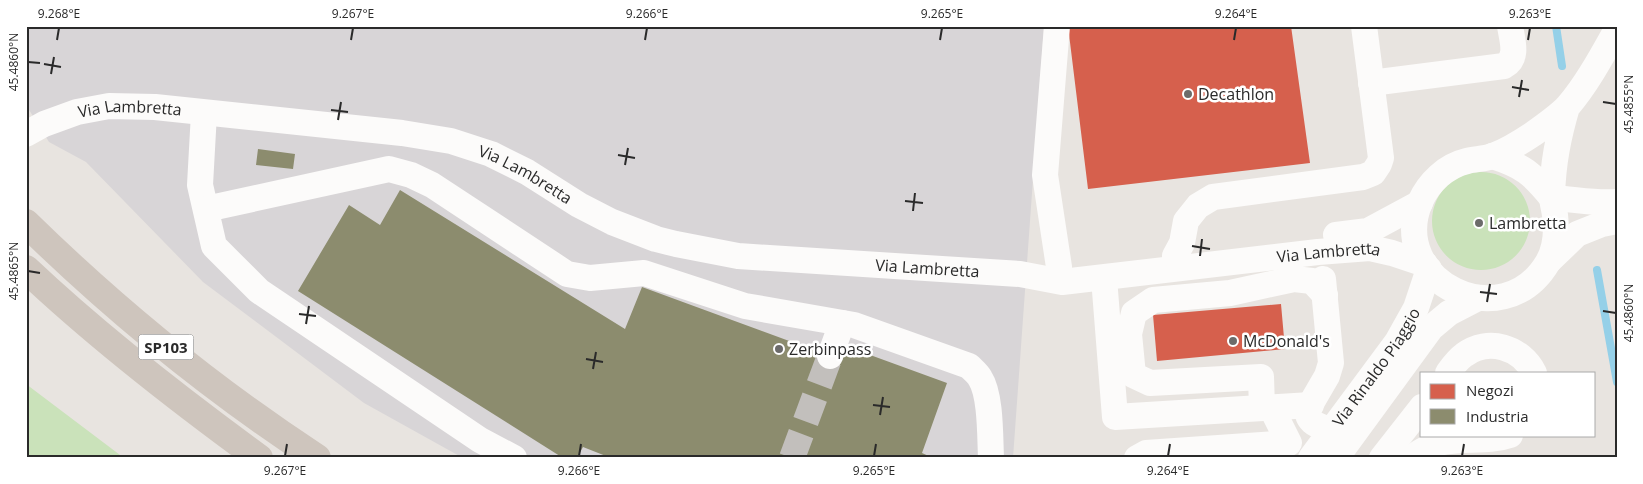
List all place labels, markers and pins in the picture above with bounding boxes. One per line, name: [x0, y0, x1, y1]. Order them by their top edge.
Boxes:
place label: Decathlon: [1198, 83, 1274, 105]
marker: Decathlon: [1182, 88, 1194, 100]
place label: Lambretta: [1489, 212, 1567, 234]
marker: Lambretta: [1473, 217, 1485, 229]
place label: McDonald's: [1243, 330, 1330, 352]
marker: McDonald's: [1227, 335, 1239, 347]
place label: Zerbinpass: [789, 338, 871, 360]
marker: Zerbinpass: [773, 343, 785, 355]

